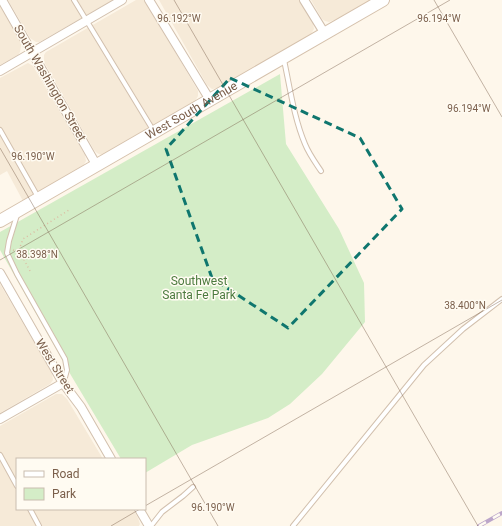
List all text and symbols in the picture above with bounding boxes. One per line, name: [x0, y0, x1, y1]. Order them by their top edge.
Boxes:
text: 96.192°W: [157, 13, 201, 24]
text: 96.194°W: [417, 13, 461, 24]
street label: South Washington Street: [11, 22, 89, 144]
street label: West South Avenue: [143, 79, 240, 142]
text: 96.194°W: [447, 103, 491, 114]
text: 96.190°W: [11, 151, 55, 162]
text: 38.398°N: [16, 249, 58, 260]
park label: Southwest Santa Fe Park: [162, 274, 237, 302]
text: 38.400°N: [444, 300, 486, 311]
street label: West Street: [33, 336, 77, 396]
legend: [16, 458, 146, 510]
text: Road: [52, 467, 80, 481]
text: Park: [52, 487, 77, 501]
text: 96.190°W: [191, 502, 235, 513]

